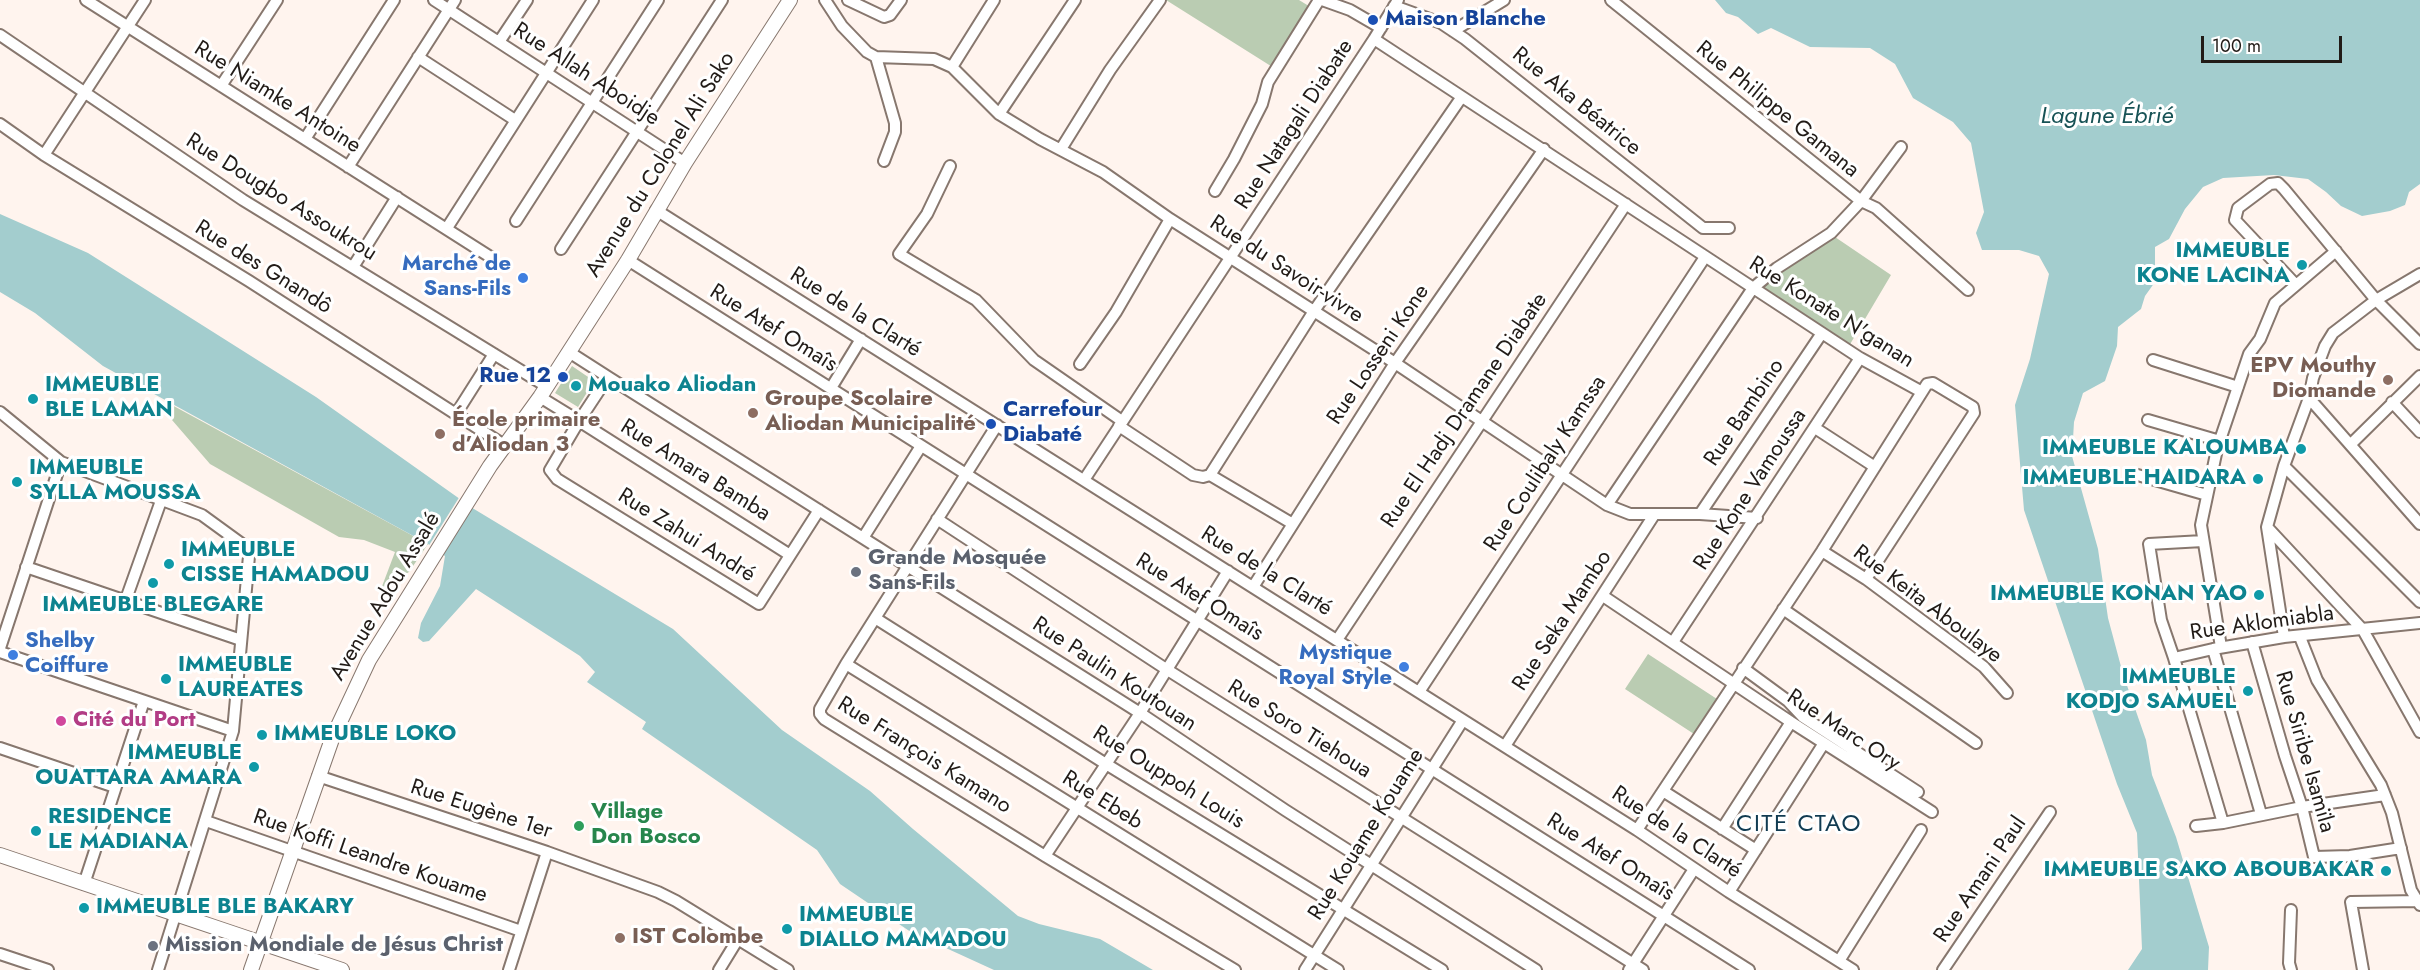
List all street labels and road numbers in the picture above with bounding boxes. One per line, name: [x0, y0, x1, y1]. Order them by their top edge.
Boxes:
street label: Rue Allah Aboidje: [508, 18, 664, 132]
street label: Rue Natagali Diabate: [1230, 35, 1360, 215]
street label: Rue Niamke Antoine: [189, 36, 365, 160]
street label: Rue Philippe Gamana: [1690, 36, 1864, 184]
street label: Rue Aka Béatrice: [1506, 42, 1646, 162]
street label: Avenue du Colonel Ali Sako: [581, 48, 741, 282]
street label: Rue Dougbo Assoukrou: [181, 128, 381, 268]
street label: Rue du Savoir-vivre: [1204, 210, 1368, 330]
street label: Rue des Gnandô: [190, 215, 336, 321]
street label: Rue Konate N'ganan: [1743, 251, 1919, 375]
street label: Rue de la Clarté: [785, 262, 925, 364]
street label: Rue Atef Omaîs: [704, 279, 842, 379]
street label: Rue Losseni Kone: [1322, 280, 1436, 430]
street label: Rue El Hadj Dramane Diabate: [1376, 288, 1554, 534]
street label: Rue Bambino: [1699, 354, 1791, 472]
street label: Rue Coulibaly Kamssa: [1479, 371, 1613, 557]
street label: Rue Kone Vamoussa: [1689, 404, 1813, 576]
street label: Rue Amara Bamba: [615, 414, 775, 528]
street label: Rue Zahui André: [612, 483, 760, 589]
street label: Avenue Adou Assalé: [325, 508, 447, 686]
street label: Rue de la Clarté: [1196, 521, 1336, 623]
street label: Rue Keita Aboulaye: [1847, 540, 2007, 670]
street label: Rue Seka Mambo: [1508, 546, 1618, 696]
street label: Rue Atef Omaîs: [1130, 548, 1268, 648]
street label: Rue Aklomiabla: [2189, 601, 2335, 647]
street label: Rue Paulin Koutouan: [1027, 612, 1201, 738]
street label: Rue Siribe Isamïla: [2268, 668, 2340, 836]
street label: Rue Soro Tiehoua: [1222, 675, 1376, 785]
street label: Rue Marc Ory: [1781, 685, 1905, 777]
street label: Rue François Kamano: [832, 692, 1016, 820]
street label: Rue Ouppoh Louis: [1087, 721, 1249, 835]
street label: Rue Kouame Kouame: [1304, 744, 1430, 926]
street label: Rue Ebeb: [1057, 766, 1147, 836]
street label: Rue Eugène 1er: [407, 775, 555, 845]
street label: Rue de la Clarté: [1606, 781, 1746, 885]
street label: Rue Koffi Leandre Kouame: [249, 804, 491, 910]
street label: Rue Atef Omaîs: [1541, 808, 1679, 908]
street label: Rue Amani Paul: [1929, 812, 2033, 948]

